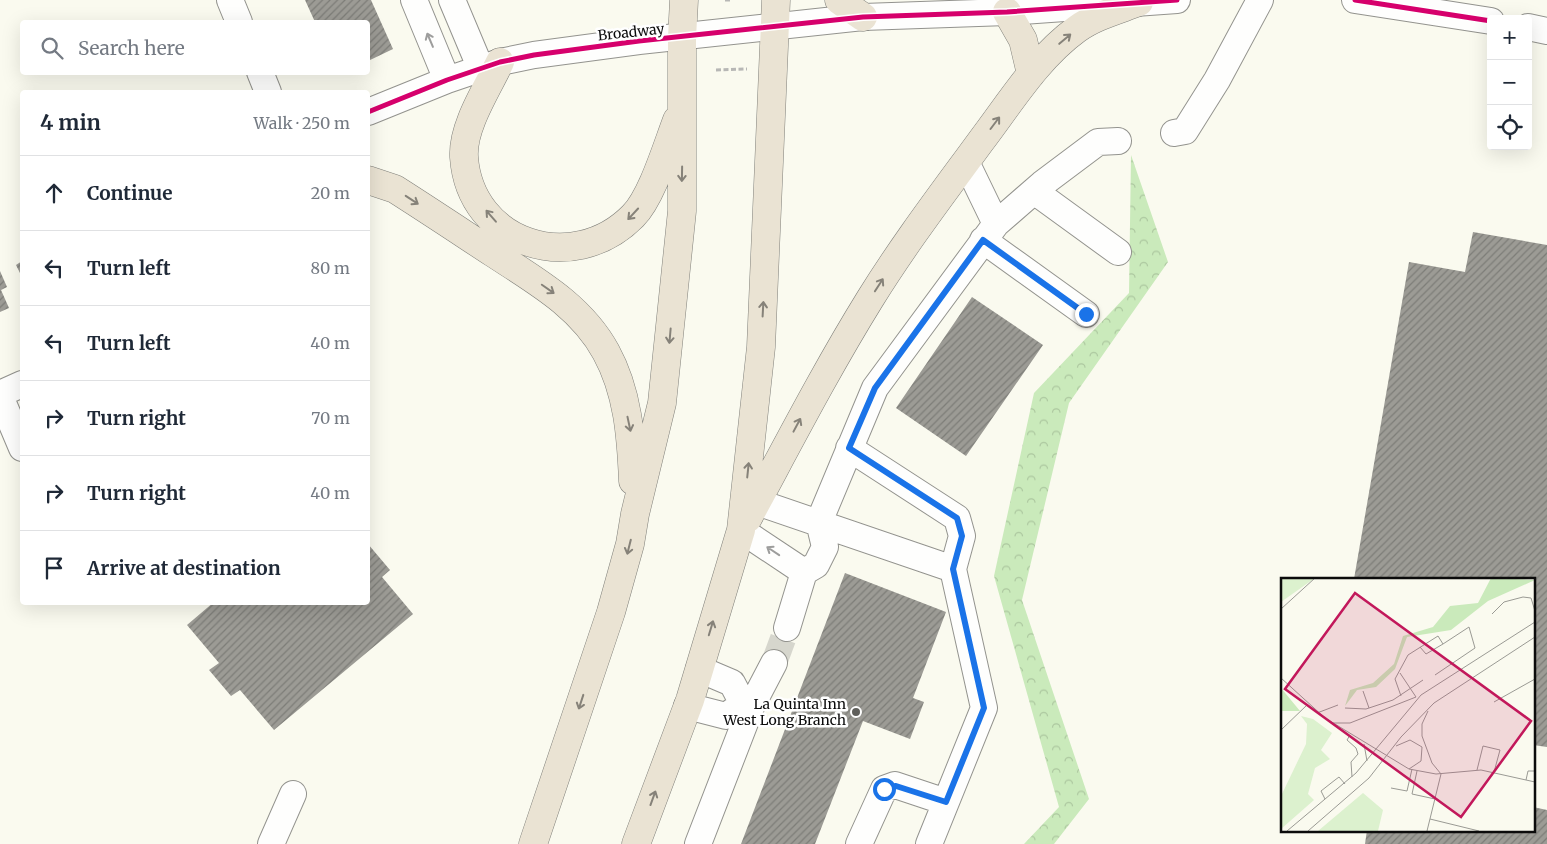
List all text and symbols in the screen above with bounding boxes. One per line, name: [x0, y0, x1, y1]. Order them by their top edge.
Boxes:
map controls: [1487, 15, 1532, 150]
button: +: [1487, 15, 1532, 60]
street label: Broadway: [597, 19, 666, 44]
search box: [20, 20, 370, 75]
one-way arrow: [425, 33, 435, 48]
icon: search: [38, 34, 66, 62]
one-way arrow: [1058, 34, 1071, 45]
text: Search here: [78, 36, 185, 60]
button: −: [1487, 60, 1532, 105]
button: locate: [1487, 105, 1532, 150]
text: 4 min: [40, 109, 101, 136]
text: Walk · 250 m: [254, 113, 350, 133]
one-way arrow: [990, 116, 1000, 130]
one-way arrow: [677, 166, 687, 182]
icon: ahead: [40, 179, 68, 207]
text: Continue: [87, 181, 173, 205]
text: 20 m: [311, 183, 350, 203]
one-way arrow: [404, 195, 418, 205]
one-way arrow: [627, 208, 639, 221]
one-way arrow: [485, 210, 496, 223]
icon: left: [40, 254, 68, 282]
text: Turn left: [87, 256, 171, 280]
text: 80 m: [311, 258, 350, 278]
one-way arrow: [874, 278, 884, 292]
one-way arrow: [540, 284, 554, 294]
one-way arrow: [758, 301, 767, 317]
route end: [1075, 303, 1098, 326]
one-way arrow: [665, 328, 675, 344]
icon: left: [40, 329, 68, 357]
text: Turn left: [87, 331, 171, 355]
text: 40 m: [310, 333, 350, 353]
icon: right: [40, 404, 68, 432]
text: Turn right: [87, 406, 186, 430]
text: 70 m: [311, 408, 350, 428]
one-way arrow: [625, 415, 634, 431]
one-way arrow: [792, 418, 802, 433]
one-way arrow: [743, 463, 753, 479]
icon: right: [40, 479, 68, 507]
text: Turn right: [87, 481, 186, 505]
text: 40 m: [310, 483, 350, 503]
one-way arrow: [624, 538, 633, 554]
one-way arrow: [766, 546, 780, 556]
icon: arrive: [40, 554, 68, 582]
text: Arrive at destination: [87, 556, 281, 580]
inset map: [1281, 578, 1534, 832]
one-way arrow: [707, 621, 717, 637]
one-way arrow: [576, 694, 585, 709]
place label: La Quinta Inn West Long Branch: [722, 695, 846, 729]
marker: La Quinta Inn West Long Branch: [850, 706, 862, 718]
route start: [873, 778, 896, 801]
one-way arrow: [649, 791, 658, 806]

